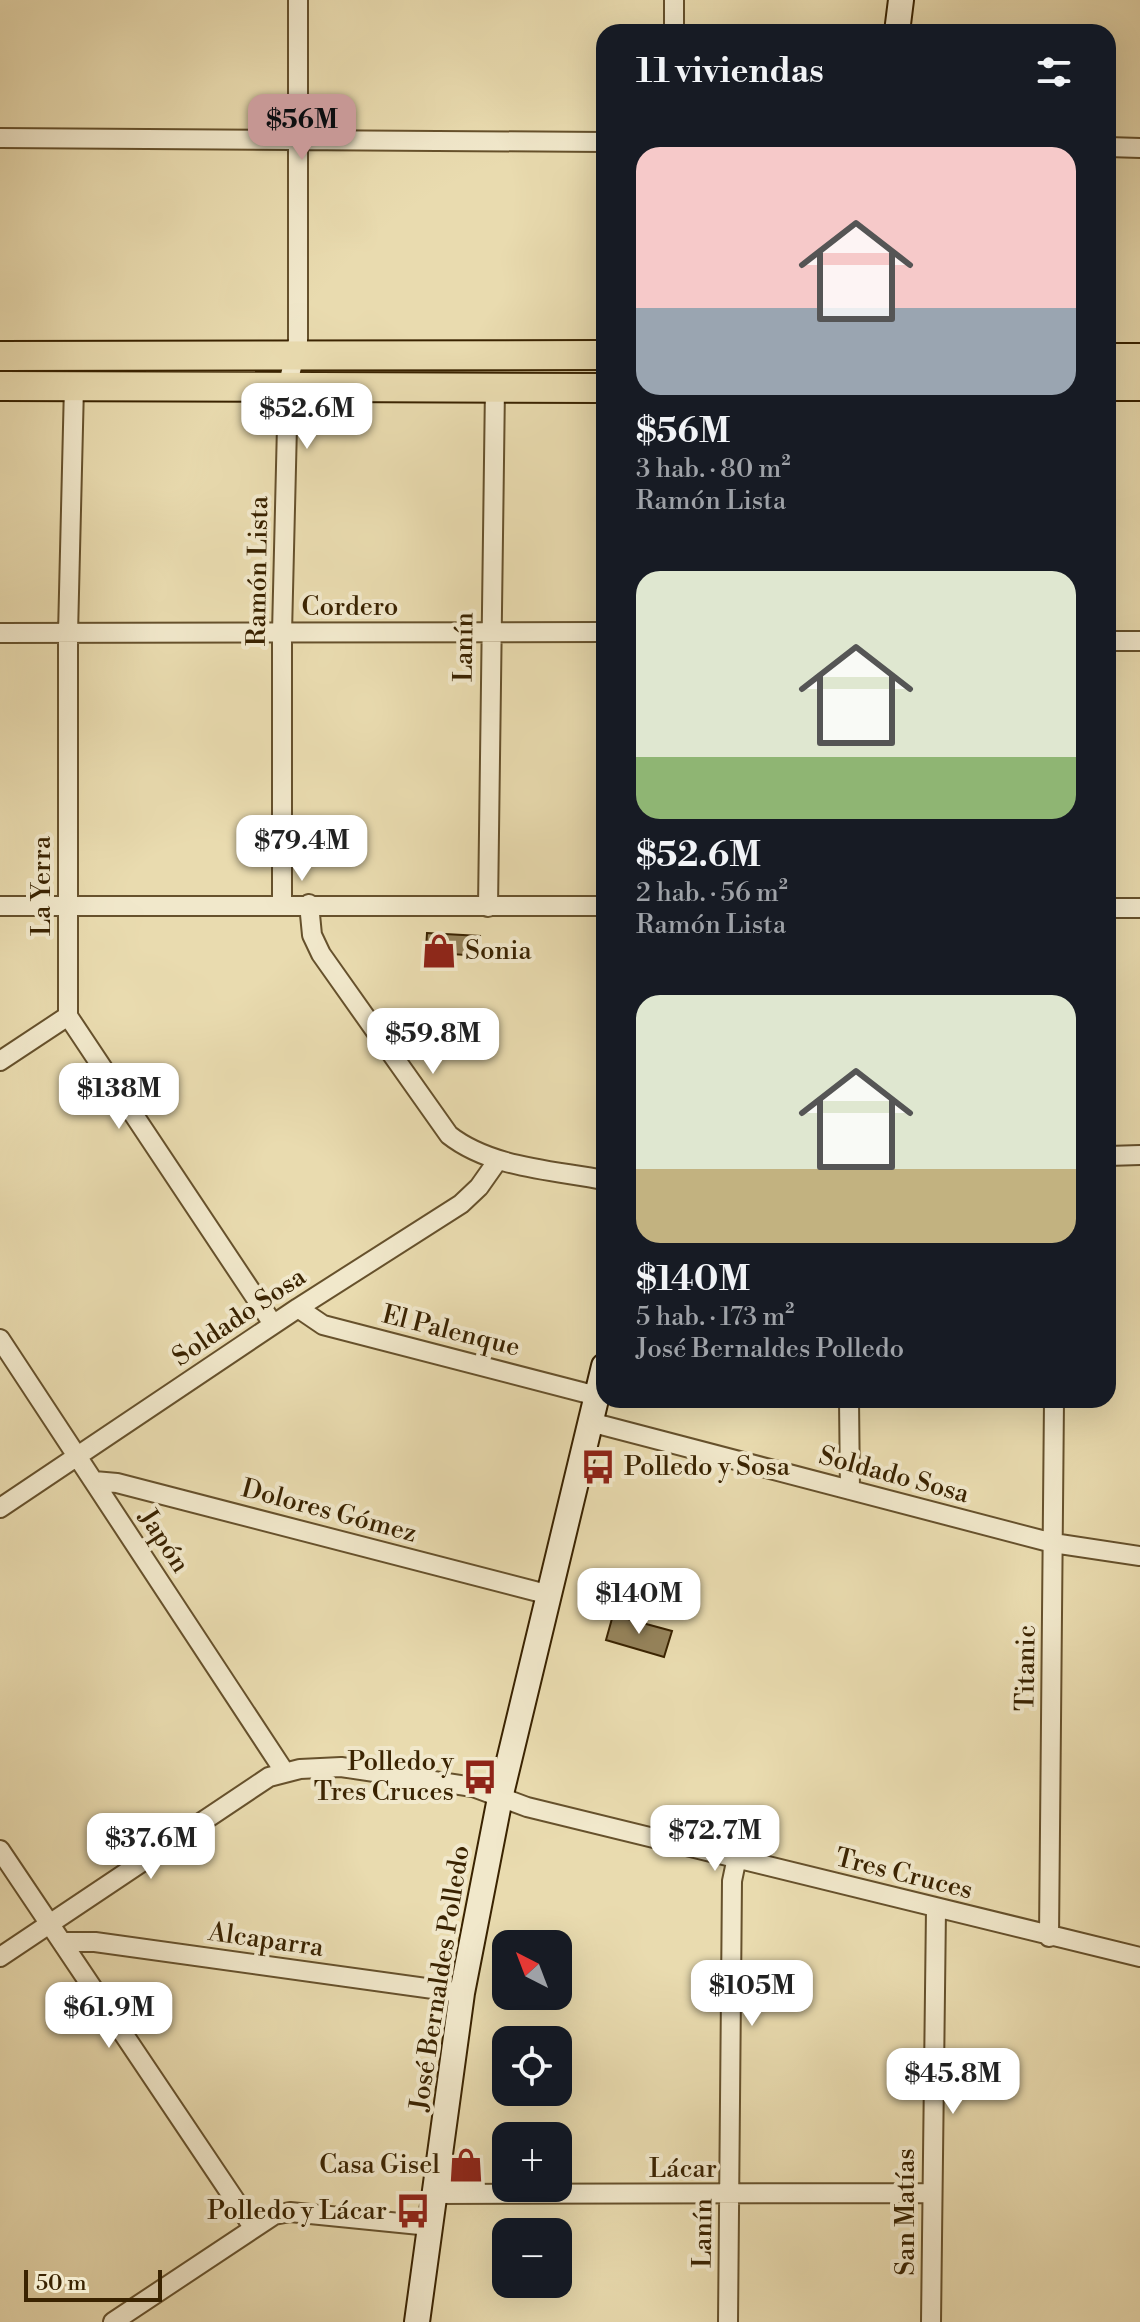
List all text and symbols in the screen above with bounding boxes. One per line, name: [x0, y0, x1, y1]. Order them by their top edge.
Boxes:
icon: filters: [1032, 50, 1076, 94]
text: 11 viviendas: [636, 51, 824, 93]
pin: $56M: [255, 94, 349, 162]
text: $56M: [266, 104, 338, 136]
icon: home: [784, 199, 928, 343]
pin: $52.6M: [242, 383, 372, 451]
text: $52.6M: [259, 393, 355, 425]
text: $56M: [636, 411, 730, 453]
text: 3 hab. · 80 m²: [636, 453, 791, 485]
text: Ramón Lista: [636, 485, 786, 517]
street label: Ramón Lista: [241, 495, 275, 646]
street label: Cordero: [302, 591, 398, 623]
street label: Lanín: [447, 612, 481, 682]
icon: home: [784, 623, 928, 767]
pin: $79.4M: [237, 815, 367, 883]
text: $79.4M: [254, 825, 350, 857]
street label: La Yerra: [26, 835, 58, 936]
text: $52.6M: [636, 835, 761, 877]
text: 2 hab. · 56 m²: [636, 877, 788, 909]
text: Ramón Lista: [636, 909, 786, 941]
shop icon: Sonia: [420, 932, 458, 970]
place label: Sonia: [465, 935, 533, 967]
pin: $59.8M: [368, 1008, 498, 1076]
text: $59.8M: [385, 1018, 481, 1050]
icon: home: [784, 1047, 928, 1191]
pin: $138M: [63, 1063, 175, 1131]
text: $138M: [77, 1073, 161, 1105]
text: $140M: [636, 1259, 750, 1301]
street label: Soldado Sosa: [166, 1260, 312, 1373]
street label: El Palenque: [379, 1298, 523, 1364]
text: 5 hab. · 173 m²: [636, 1301, 794, 1333]
text: José Bernaldes Polledo: [636, 1333, 904, 1365]
street label: Soldado Sosa: [815, 1440, 973, 1511]
bus stop icon: Polledo y Sosa: [579, 1448, 617, 1486]
place label: Polledo y Sosa: [624, 1451, 791, 1483]
street label: Dolores Gómez: [238, 1472, 420, 1550]
street label: Japón: [131, 1502, 196, 1579]
pin: $140M: [583, 1568, 695, 1636]
text: $140M: [595, 1578, 683, 1610]
street label: Titanic: [1009, 1625, 1043, 1711]
place label: Polledo y Tres Cruces: [314, 1746, 454, 1808]
bus stop icon: Polledo y Tres Cruces: [461, 1758, 499, 1796]
pin: $72.7M: [650, 1805, 780, 1873]
pin: $37.6M: [86, 1813, 216, 1881]
text: $72.7M: [668, 1815, 762, 1847]
text: $37.6M: [105, 1823, 197, 1855]
street label: Tres Cruces: [832, 1841, 976, 1907]
street label: José Bernaldes Polledo: [403, 1843, 477, 2114]
street label: Alcaparra: [205, 1916, 327, 1964]
north arrow: [492, 1930, 572, 2010]
map controls: [492, 1930, 572, 2298]
pin: $105M: [696, 1960, 808, 2028]
text: $105M: [709, 1970, 795, 2002]
pin: $61.9M: [44, 1982, 174, 2050]
text: $61.9M: [63, 1992, 155, 2024]
button: locate: [492, 2026, 572, 2106]
pin: $45.8M: [888, 2048, 1018, 2116]
text: $45.8M: [905, 2058, 1001, 2090]
button: +: [492, 2122, 572, 2202]
shop icon: Casa Gisel: [447, 2146, 485, 2184]
street label: San Matías: [890, 2148, 922, 2276]
place label: Casa Gisel: [319, 2149, 440, 2181]
street label: Lácar: [649, 2153, 717, 2185]
bus stop icon: Polledo y Lácar: [394, 2192, 432, 2230]
place label: Polledo y Lácar: [207, 2195, 387, 2227]
street label: Lanín: [686, 2198, 720, 2268]
button: −: [492, 2218, 572, 2298]
scale bar: [24, 2266, 162, 2302]
text: 50 m: [36, 2270, 87, 2297]

